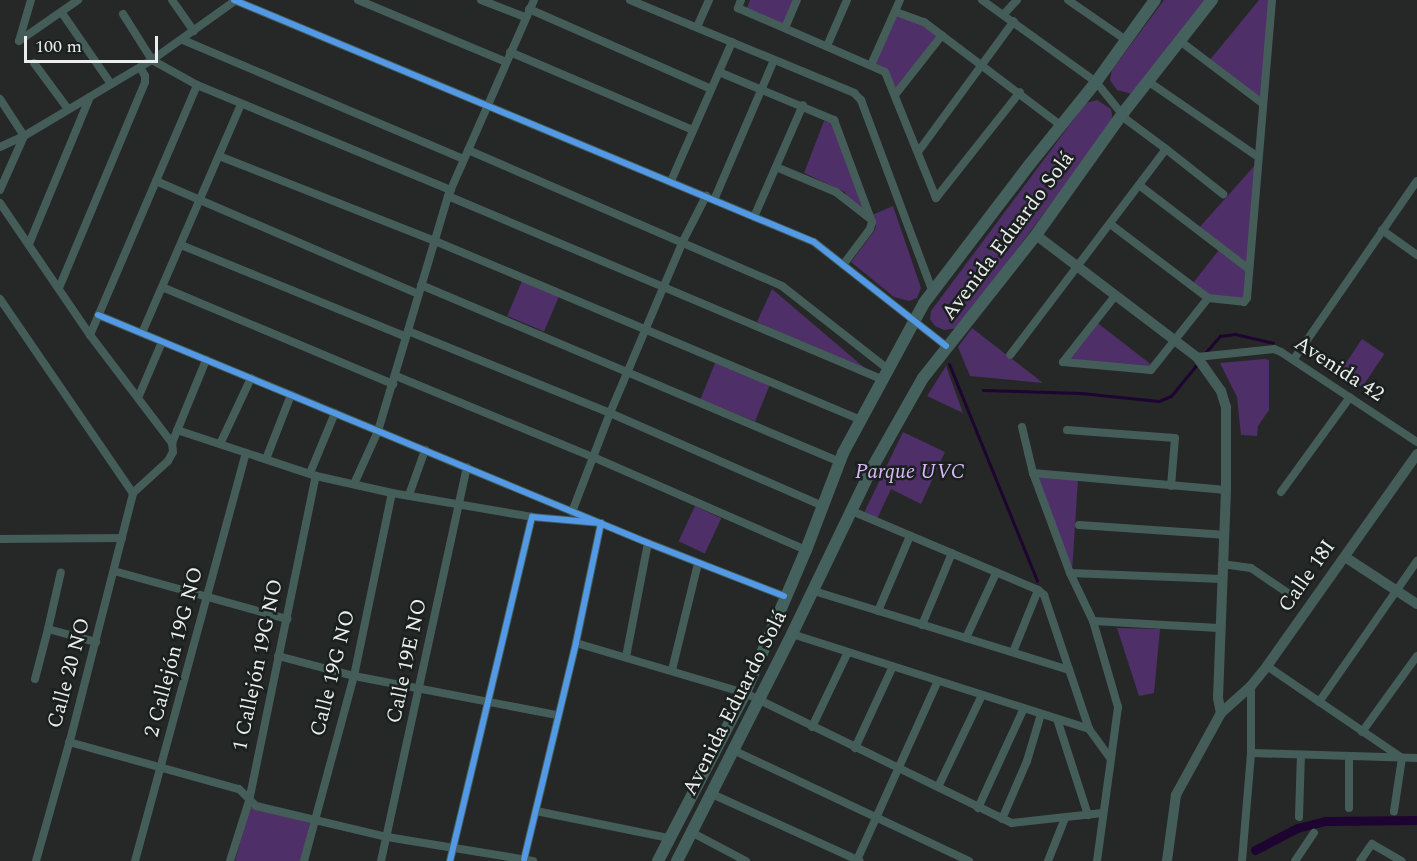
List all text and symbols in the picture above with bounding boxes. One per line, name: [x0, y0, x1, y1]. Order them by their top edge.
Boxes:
scale bar: [27, 24, 160, 62]
text: 100 m: [35, 33, 82, 60]
street label: Avenida Eduardo Solá: [936, 147, 1080, 325]
street label: Avenida 42: [1289, 331, 1389, 407]
park label: Parque UVC: [855, 459, 965, 485]
street label: Calle 18I: [1273, 535, 1341, 617]
street label: 2 Callejón 19G NO: [139, 564, 209, 740]
street label: 1 Callejón 19G NO: [227, 577, 289, 753]
street label: Calle 19E NO: [381, 596, 433, 726]
street label: Avenida Eduardo Solá: [677, 606, 793, 800]
street label: Calle 19G NO: [305, 607, 361, 739]
street label: Calle 20 NO: [42, 615, 96, 731]

